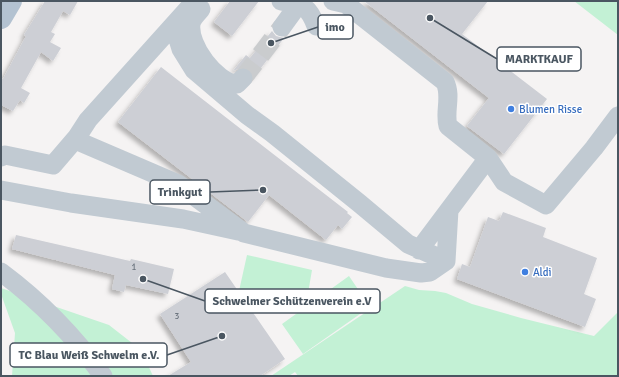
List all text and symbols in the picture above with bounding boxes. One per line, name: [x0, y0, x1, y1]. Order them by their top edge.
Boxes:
callout: imo: [318, 15, 353, 39]
text: imo: [325, 20, 345, 35]
callout: MARKTKAUF: [497, 47, 581, 71]
text: MARKTKAUF: [505, 52, 574, 67]
place label: Blumen Risse: [519, 103, 582, 116]
marker: Blumen Risse: [506, 104, 516, 114]
callout: Trinkgut: [150, 180, 210, 204]
text: Trinkgut: [158, 185, 203, 200]
house number: 1: [132, 262, 137, 273]
place label: Aldi: [533, 266, 552, 279]
marker: Aldi: [520, 267, 530, 277]
callout: Schwelmer Schützenverein e.V: [205, 289, 380, 313]
text: Schwelmer Schützenverein e.V: [212, 294, 372, 309]
house number: 3: [175, 311, 180, 322]
callout: TC Blau Weiß Schwelm e.V.: [10, 343, 167, 367]
text: TC Blau Weiß Schwelm e.V.: [19, 348, 159, 363]

